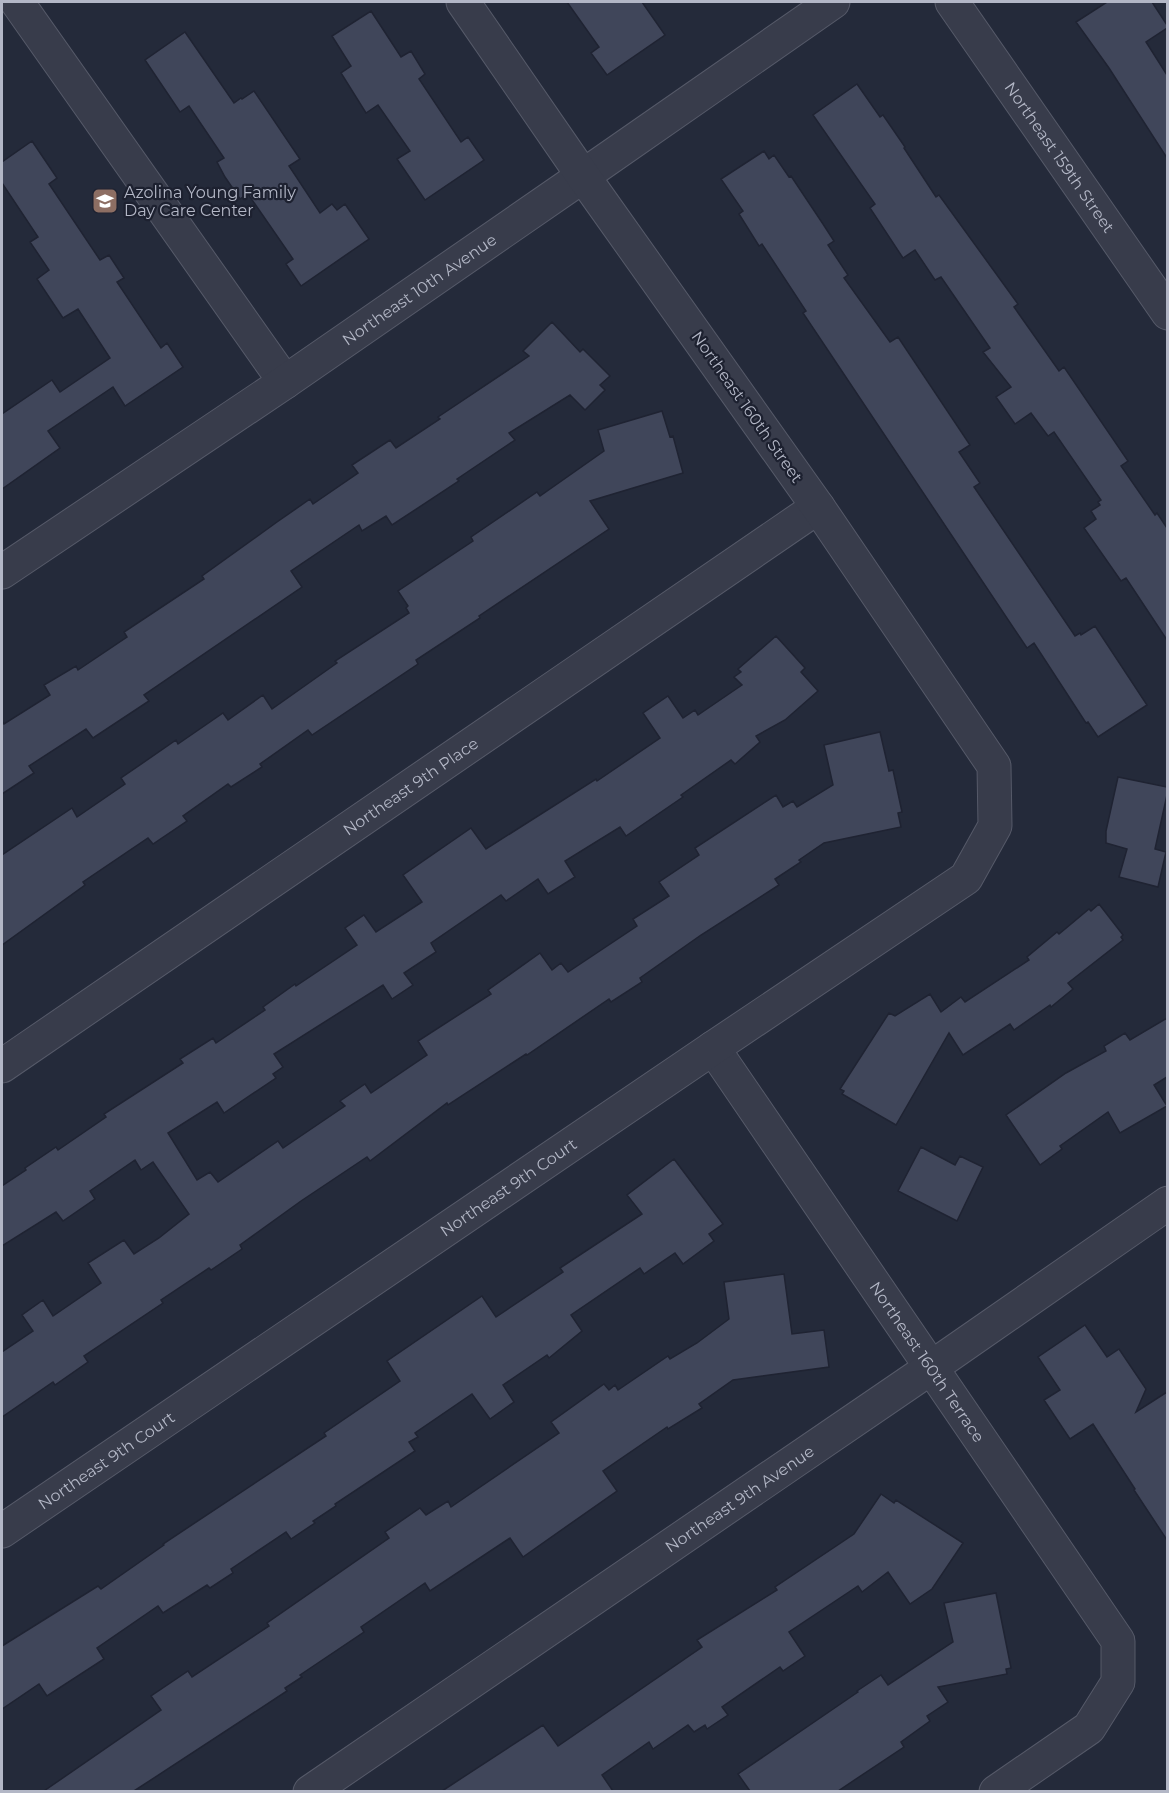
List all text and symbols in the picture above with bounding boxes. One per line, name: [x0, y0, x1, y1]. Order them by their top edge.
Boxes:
street label: Northeast 159th Street: [1001, 78, 1119, 237]
place label: Azolina Young Family Day Care Center: [124, 183, 296, 220]
school or university icon: Azolina Young Family Day Care Center: [90, 186, 120, 216]
street label: Northeast 10th Avenue: [339, 229, 500, 349]
street label: Northeast 160th Street: [687, 328, 807, 487]
street label: Northeast 9th Place: [339, 733, 482, 839]
street label: Northeast 9th Court: [436, 1134, 581, 1240]
street label: Northeast 160th Terrace: [866, 1278, 989, 1446]
street label: Northeast 9th Court: [34, 1407, 179, 1513]
street label: Northeast 9th Avenue: [661, 1441, 817, 1556]

